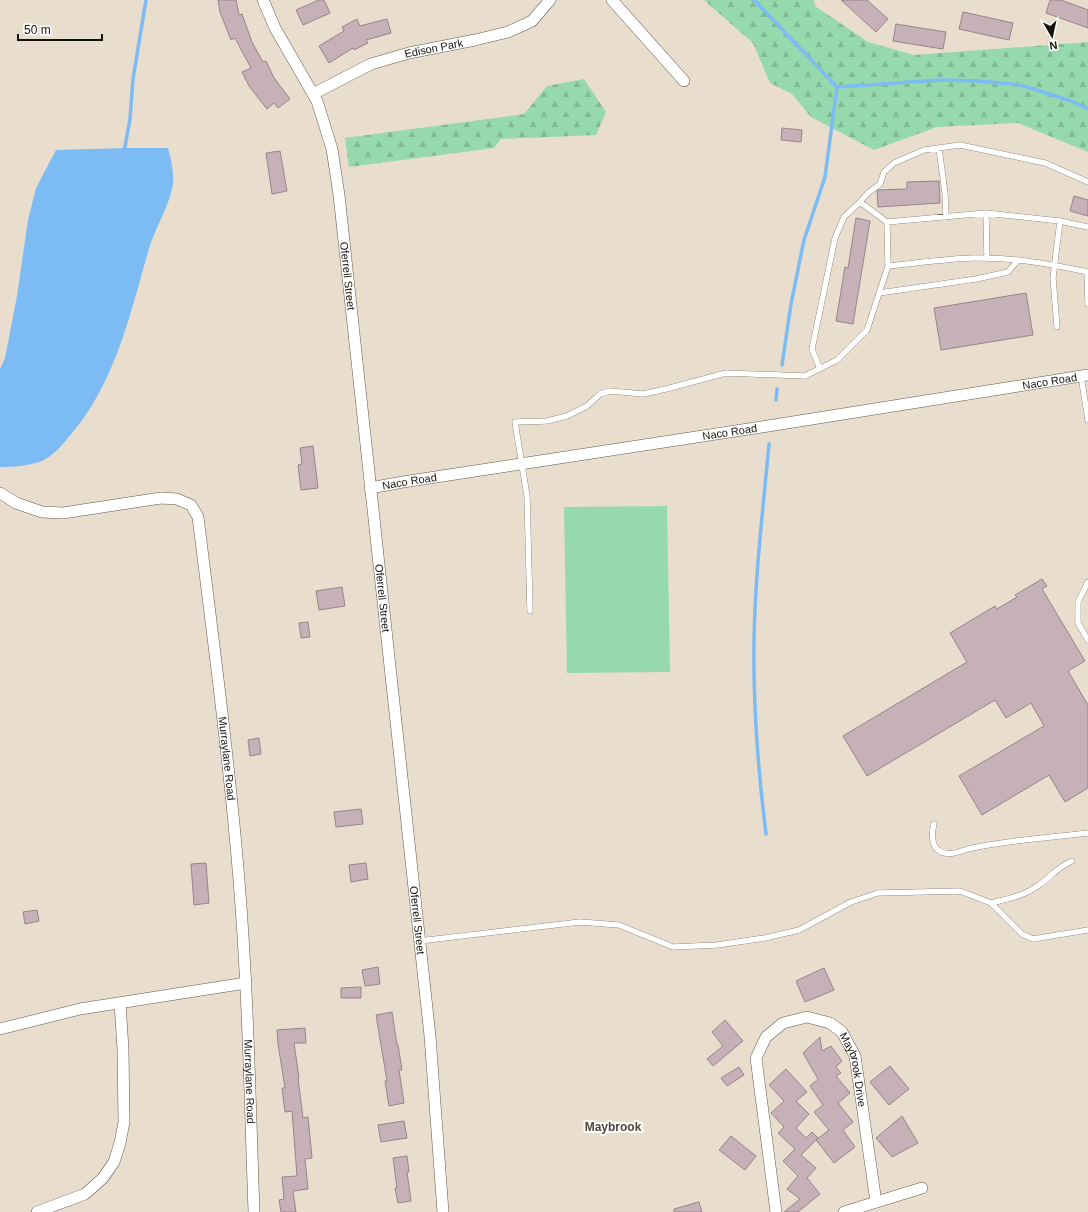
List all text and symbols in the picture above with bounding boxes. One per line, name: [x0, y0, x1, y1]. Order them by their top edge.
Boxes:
scale bar: [18, 16, 102, 42]
north arrow: [1032, 16, 1072, 56]
text: 50 m: [24, 23, 51, 37]
street label: Edison Park: [403, 36, 464, 60]
text: N: [1049, 39, 1058, 52]
street label: Oferrell Street: [338, 241, 357, 311]
street label: Naco Road: [1021, 371, 1078, 391]
street label: Naco Road: [701, 422, 758, 442]
street label: Naco Road: [381, 471, 438, 492]
street label: Oferrell Street: [373, 563, 392, 633]
street label: Murraylane Road: [217, 716, 238, 801]
street label: Oferrell Street: [408, 886, 427, 955]
street label: Maybrook Drive: [837, 1030, 868, 1108]
street label: Murraylane Road: [242, 1039, 257, 1124]
district label: Maybrook: [585, 1120, 642, 1134]

